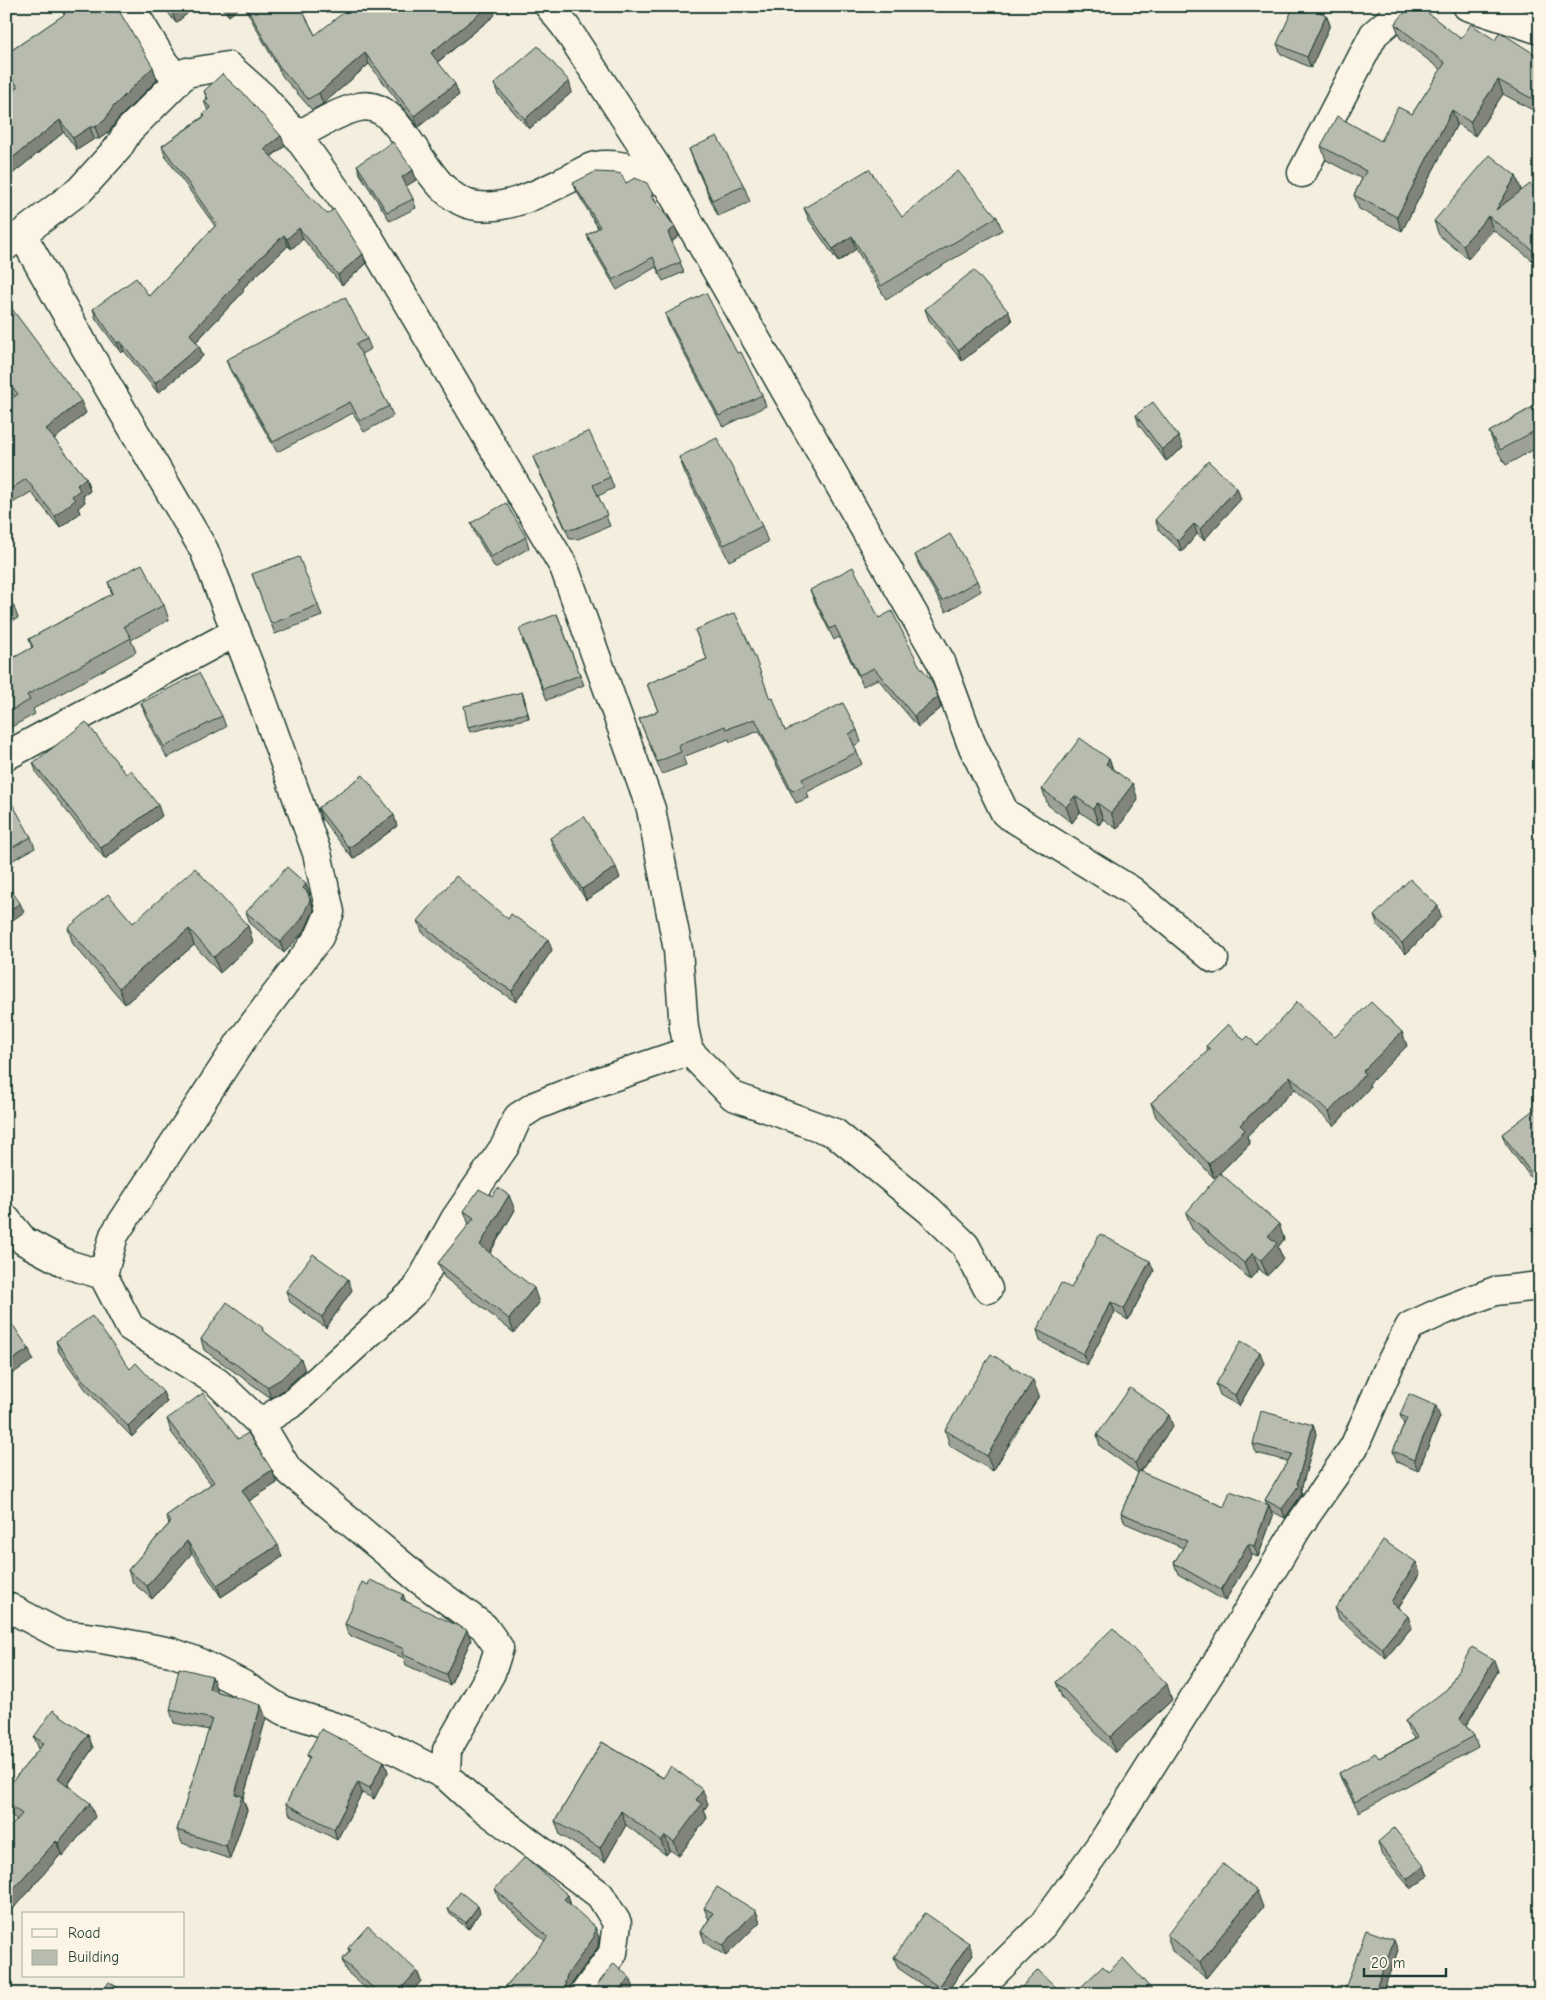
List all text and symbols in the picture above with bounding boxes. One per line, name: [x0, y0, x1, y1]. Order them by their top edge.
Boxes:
legend: [22, 1912, 185, 1978]
text: Road: [68, 1924, 100, 1942]
scale bar: [1364, 1945, 1446, 1977]
text: Building: [68, 1948, 119, 1966]
text: 20 m: [1371, 1954, 1405, 1972]

